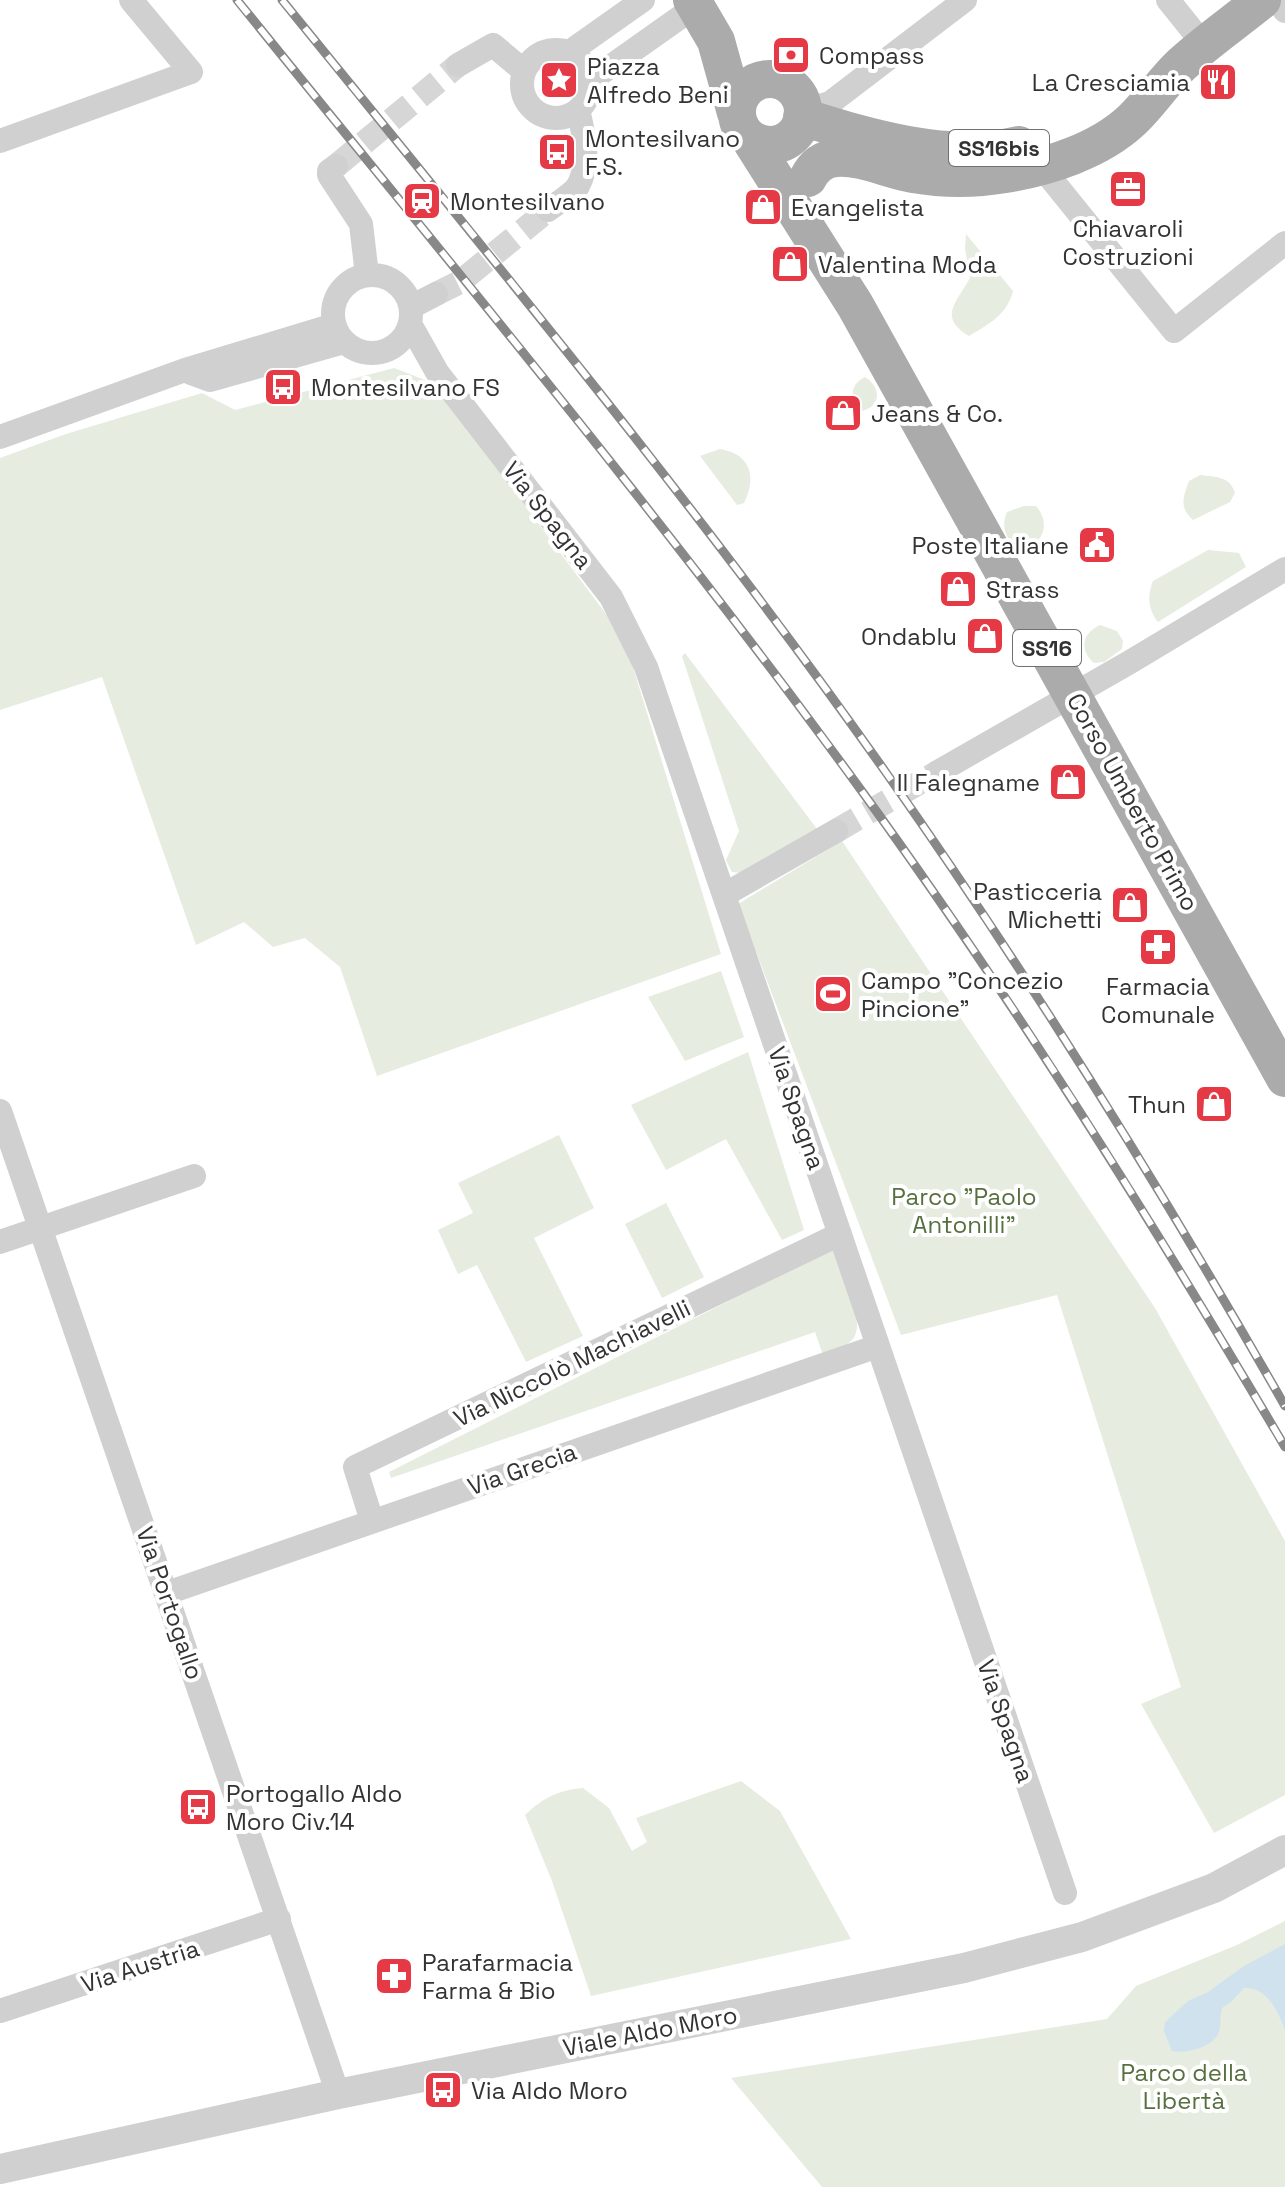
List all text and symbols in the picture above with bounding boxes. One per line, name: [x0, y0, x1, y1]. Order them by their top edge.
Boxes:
bank icon: Compass: [770, 34, 812, 76]
place label: Compass: [819, 40, 924, 71]
place label: Piazza Alfredo Beni: [587, 51, 729, 110]
place icon: Piazza Alfredo Beni: [538, 59, 580, 101]
restaurant icon: La Cresciamia: [1197, 61, 1239, 103]
place label: La Cresciamia: [1032, 67, 1190, 98]
place label: Montesilvano F.S.: [585, 123, 740, 182]
road number: SS16bis: [949, 130, 1049, 166]
bus stop icon: Montesilvano F.S.: [536, 131, 578, 173]
office icon: Chiavaroli Costruzioni: [1107, 168, 1149, 210]
station icon: Montesilvano: [401, 180, 443, 222]
place label: Montesilvano: [450, 186, 605, 217]
shop icon: Evangelista: [742, 186, 784, 228]
place label: Evangelista: [791, 192, 924, 223]
place label: Chiavaroli Costruzioni: [1062, 213, 1194, 272]
shop icon: Valentina Moda: [769, 243, 811, 285]
place label: Valentina Moda: [818, 249, 997, 280]
bus stop icon: Montesilvano FS: [262, 366, 304, 408]
place label: Montesilvano FS: [311, 372, 500, 403]
shop icon: Jeans & Co.: [822, 392, 864, 434]
place label: Jeans & Co.: [871, 398, 1003, 429]
street label: Via Spagna: [496, 455, 600, 575]
public building icon: Poste Italiane: [1076, 524, 1118, 566]
place label: Poste Italiane: [912, 530, 1069, 561]
shop icon: Strass: [937, 568, 979, 610]
place label: Strass: [986, 574, 1059, 605]
shop icon: Ondablu: [964, 615, 1006, 657]
place label: Ondablu: [861, 621, 957, 652]
road number: SS16: [1013, 630, 1081, 666]
street label: Corso Umberto Primo: [1060, 688, 1206, 916]
shop icon: Il Falegname: [1047, 761, 1089, 803]
place label: Il Falegname: [897, 767, 1040, 798]
place label: Pasticceria Michetti: [973, 876, 1102, 935]
shop icon: Pasticceria Michetti: [1109, 884, 1151, 926]
pharmacy icon: Farmacia Comunale: [1137, 926, 1179, 968]
place label: Campo "Concezio Pincione": [861, 965, 1064, 1024]
place label: Farmacia Comunale: [1101, 971, 1215, 1030]
sports icon: Campo "Concezio Pincione": [812, 973, 854, 1015]
street label: Via Spagna: [761, 1042, 833, 1174]
shop icon: Thun: [1193, 1083, 1235, 1125]
place label: Thun: [1128, 1089, 1186, 1120]
park label: Parco "Paolo Antonilli": [891, 1181, 1037, 1240]
street label: Via Niccolò Machiavelli: [449, 1292, 695, 1434]
street label: Via Grecia: [463, 1436, 581, 1502]
street label: Via Portogallo: [129, 1522, 211, 1684]
street label: Via Spagna: [970, 1655, 1042, 1787]
place label: Portogallo Aldo Moro Civ.14: [226, 1778, 402, 1837]
bus stop icon: Portogallo Aldo Moro Civ.14: [177, 1786, 219, 1828]
street label: Via Austria: [77, 1932, 203, 2000]
place label: Parafarmacia Farma & Bio: [422, 1947, 573, 2006]
pharmacy icon: Parafarmacia Farma & Bio: [373, 1955, 415, 1997]
street label: Viale Aldo Moro: [560, 1999, 740, 2063]
park label: Parco della Libertà: [1120, 2057, 1248, 2116]
bus stop icon: Via Aldo Moro: [422, 2069, 464, 2111]
place label: Via Aldo Moro: [471, 2075, 628, 2106]

